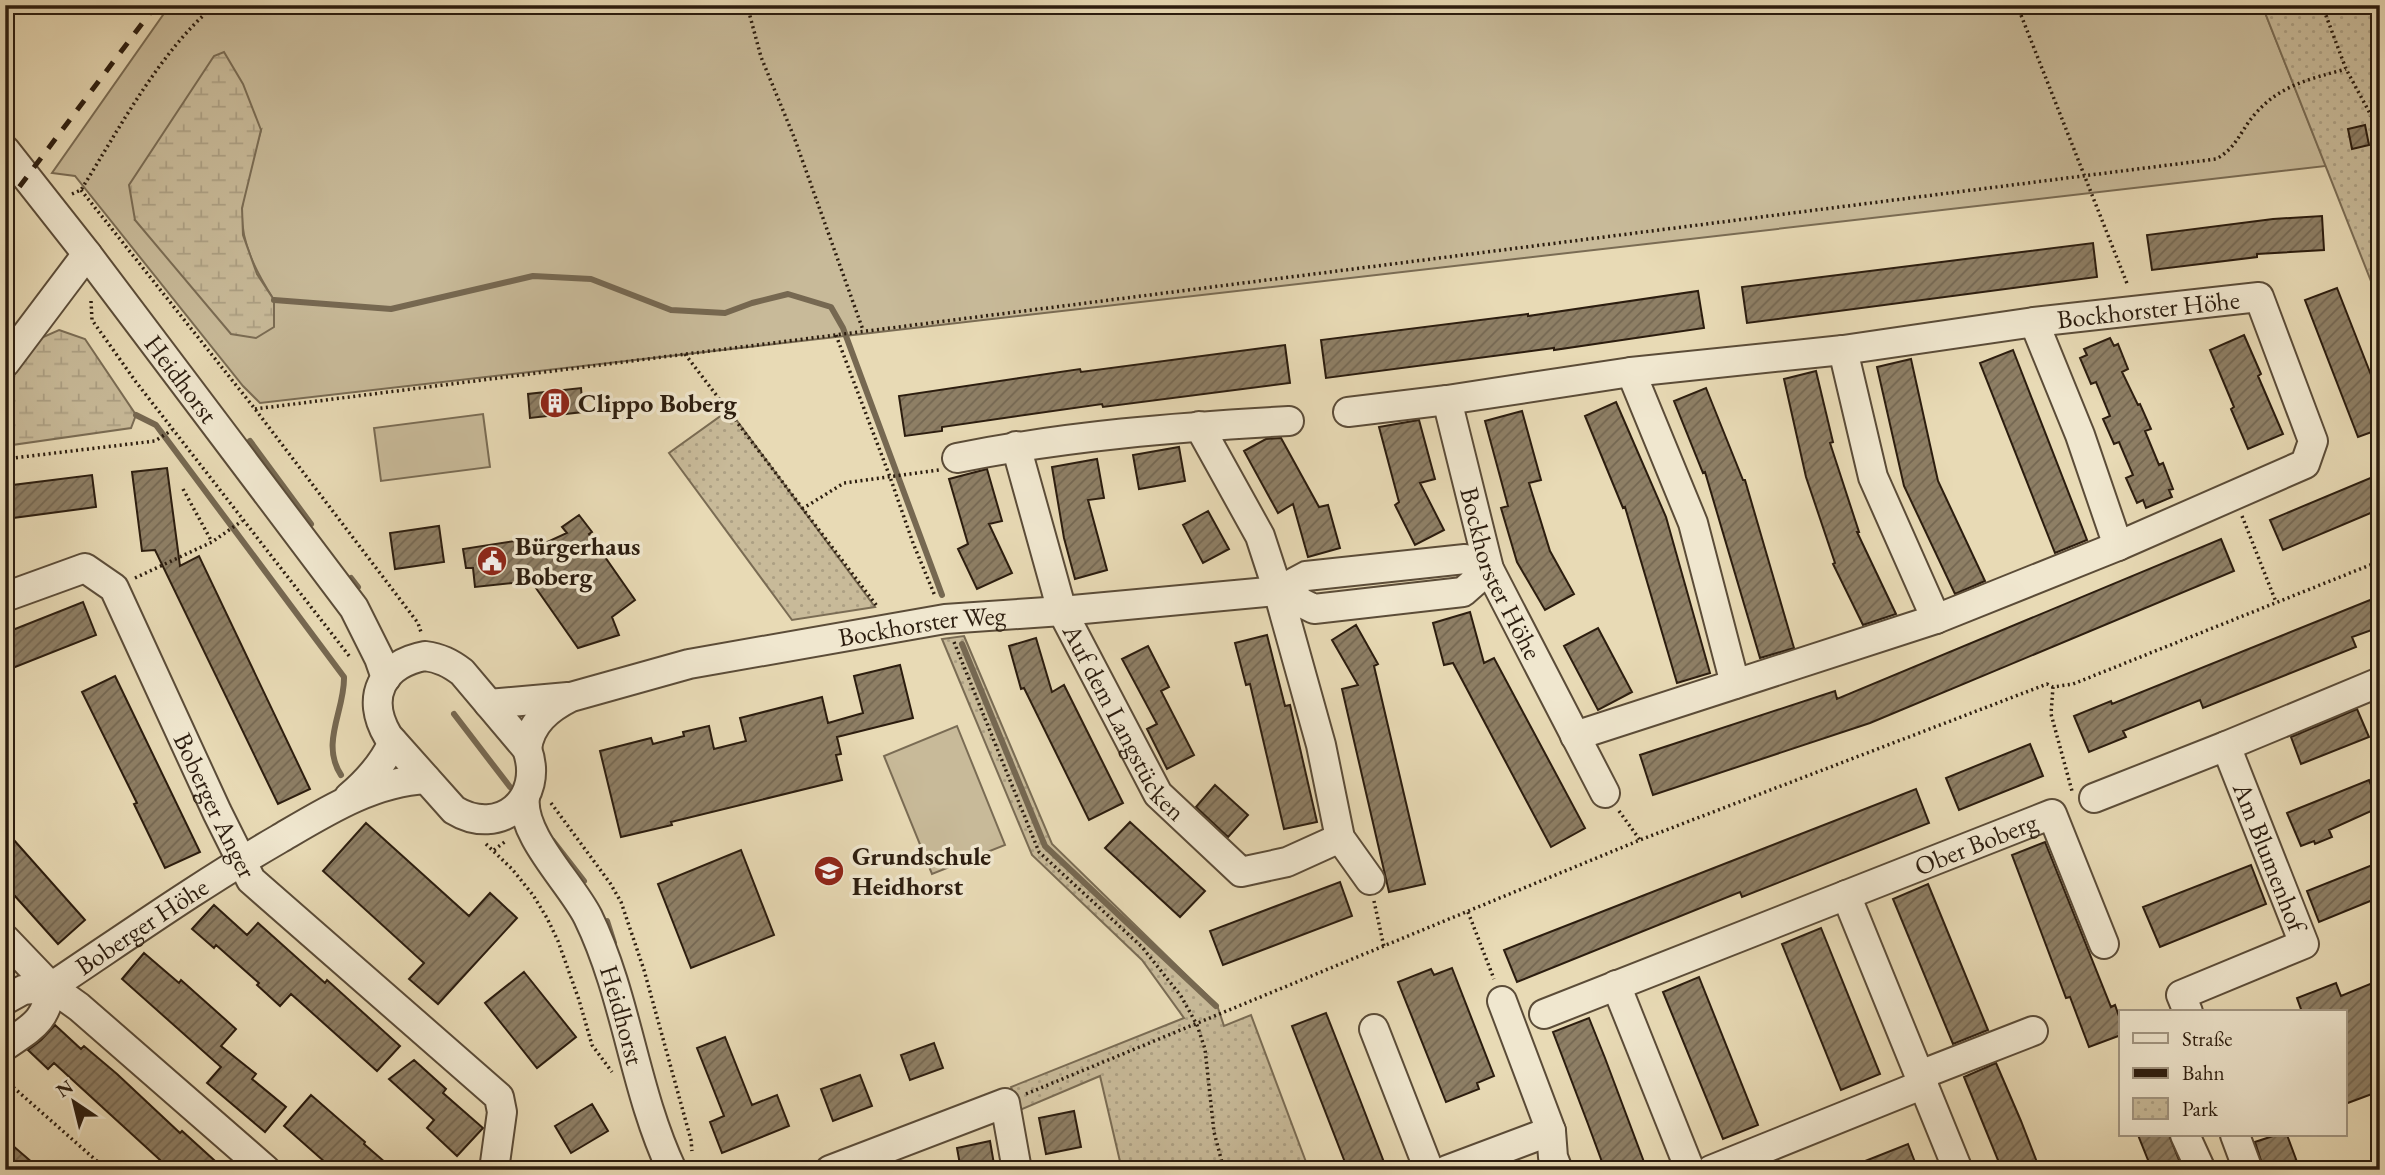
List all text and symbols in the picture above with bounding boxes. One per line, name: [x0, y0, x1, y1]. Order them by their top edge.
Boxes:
street label: Bockhorster Höhe: [2055, 282, 2241, 336]
street label: Heidhorst: [137, 328, 226, 430]
building icon: Clippo Boberg: [538, 386, 572, 420]
place label: Clippo Boberg: [578, 386, 738, 420]
street label: Bockhorster Höhe: [1452, 483, 1550, 665]
place label: Bürgerhaus Boberg: [515, 529, 640, 593]
public building icon: Bürgerhaus Boberg: [475, 544, 509, 578]
street label: Bockhorster Weg: [835, 598, 1008, 654]
street label: Auf dem Langstücken: [1054, 617, 1193, 828]
street label: Boberger Anger: [166, 727, 265, 884]
street label: Am Blumenhof: [2225, 776, 2315, 939]
street label: Ober Boberg: [1910, 804, 2043, 883]
place label: Grundschule Heidhorst: [852, 839, 991, 903]
school or university icon: Grundschule Heidhorst: [812, 854, 846, 888]
street label: Boberger Höhe: [69, 870, 215, 983]
street label: Heidhorst: [592, 961, 652, 1069]
legend: [2119, 1010, 2346, 1136]
text: Straße: [2182, 1025, 2233, 1052]
text: Bahn: [2182, 1059, 2225, 1086]
north arrow: [38, 1066, 108, 1136]
text: N: [51, 1073, 79, 1103]
text: Park: [2182, 1095, 2219, 1122]

